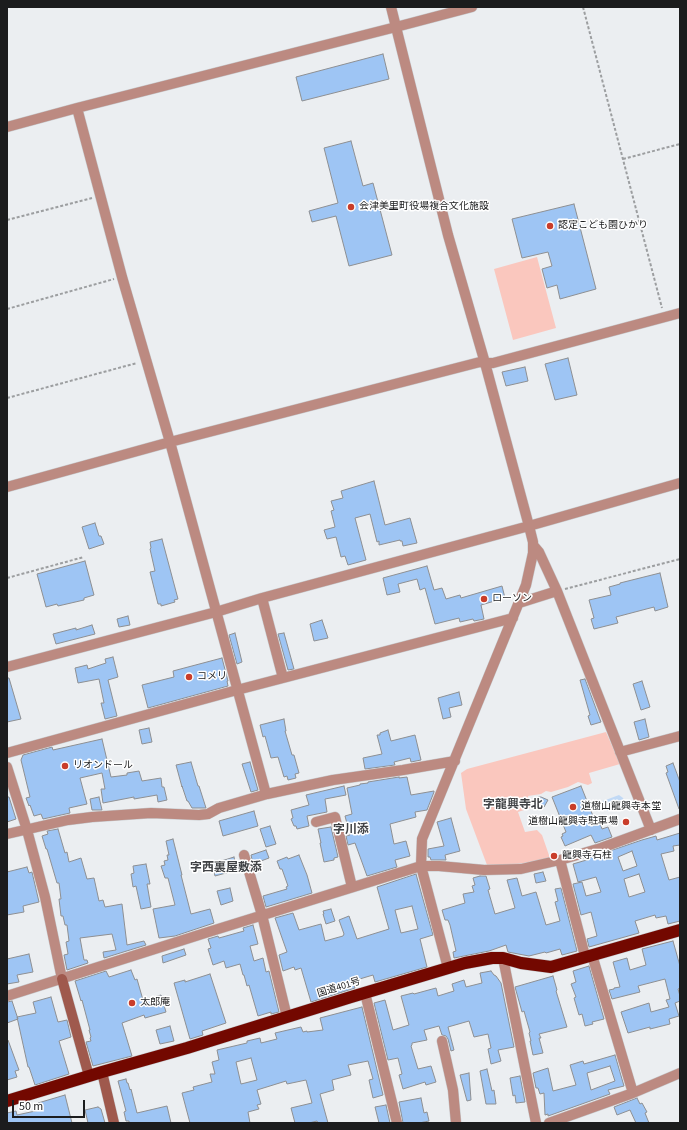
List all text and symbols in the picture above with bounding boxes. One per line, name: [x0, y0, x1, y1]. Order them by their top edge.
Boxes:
place label: 会津美里町役場複合文化施設: [359, 201, 489, 213]
marker: 会津美里町役場複合文化施設: [346, 202, 356, 212]
place label: 認定こども園ひかり: [558, 220, 648, 232]
marker: 認定こども園ひかり: [545, 221, 555, 231]
place label: ローソン: [492, 593, 532, 605]
marker: ローソン: [479, 594, 489, 604]
place label: コメリ: [197, 671, 227, 683]
marker: コメリ: [184, 672, 194, 682]
place label: リオンドール: [73, 760, 133, 772]
marker: リオンドール: [60, 761, 70, 771]
district label: 字龍興寺北: [483, 798, 543, 812]
place label: 道樹山龍興寺本堂: [581, 801, 661, 813]
marker: 道樹山龍興寺本堂: [568, 802, 578, 812]
place label: 道樹山龍興寺駐車場: [528, 816, 618, 828]
marker: 道樹山龍興寺駐車場: [621, 817, 631, 827]
district label: 字川添: [333, 823, 369, 837]
place label: 龍興寺石柱: [562, 850, 612, 862]
marker: 龍興寺石柱: [549, 851, 559, 861]
district label: 字西裏屋敷添: [190, 861, 262, 875]
street label: 国道401号: [316, 976, 362, 1000]
place label: 太郎庵: [140, 997, 170, 1009]
marker: 太郎庵: [127, 998, 137, 1008]
scale bar: [14, 1092, 87, 1118]
text: 50 m: [19, 1098, 43, 1115]

